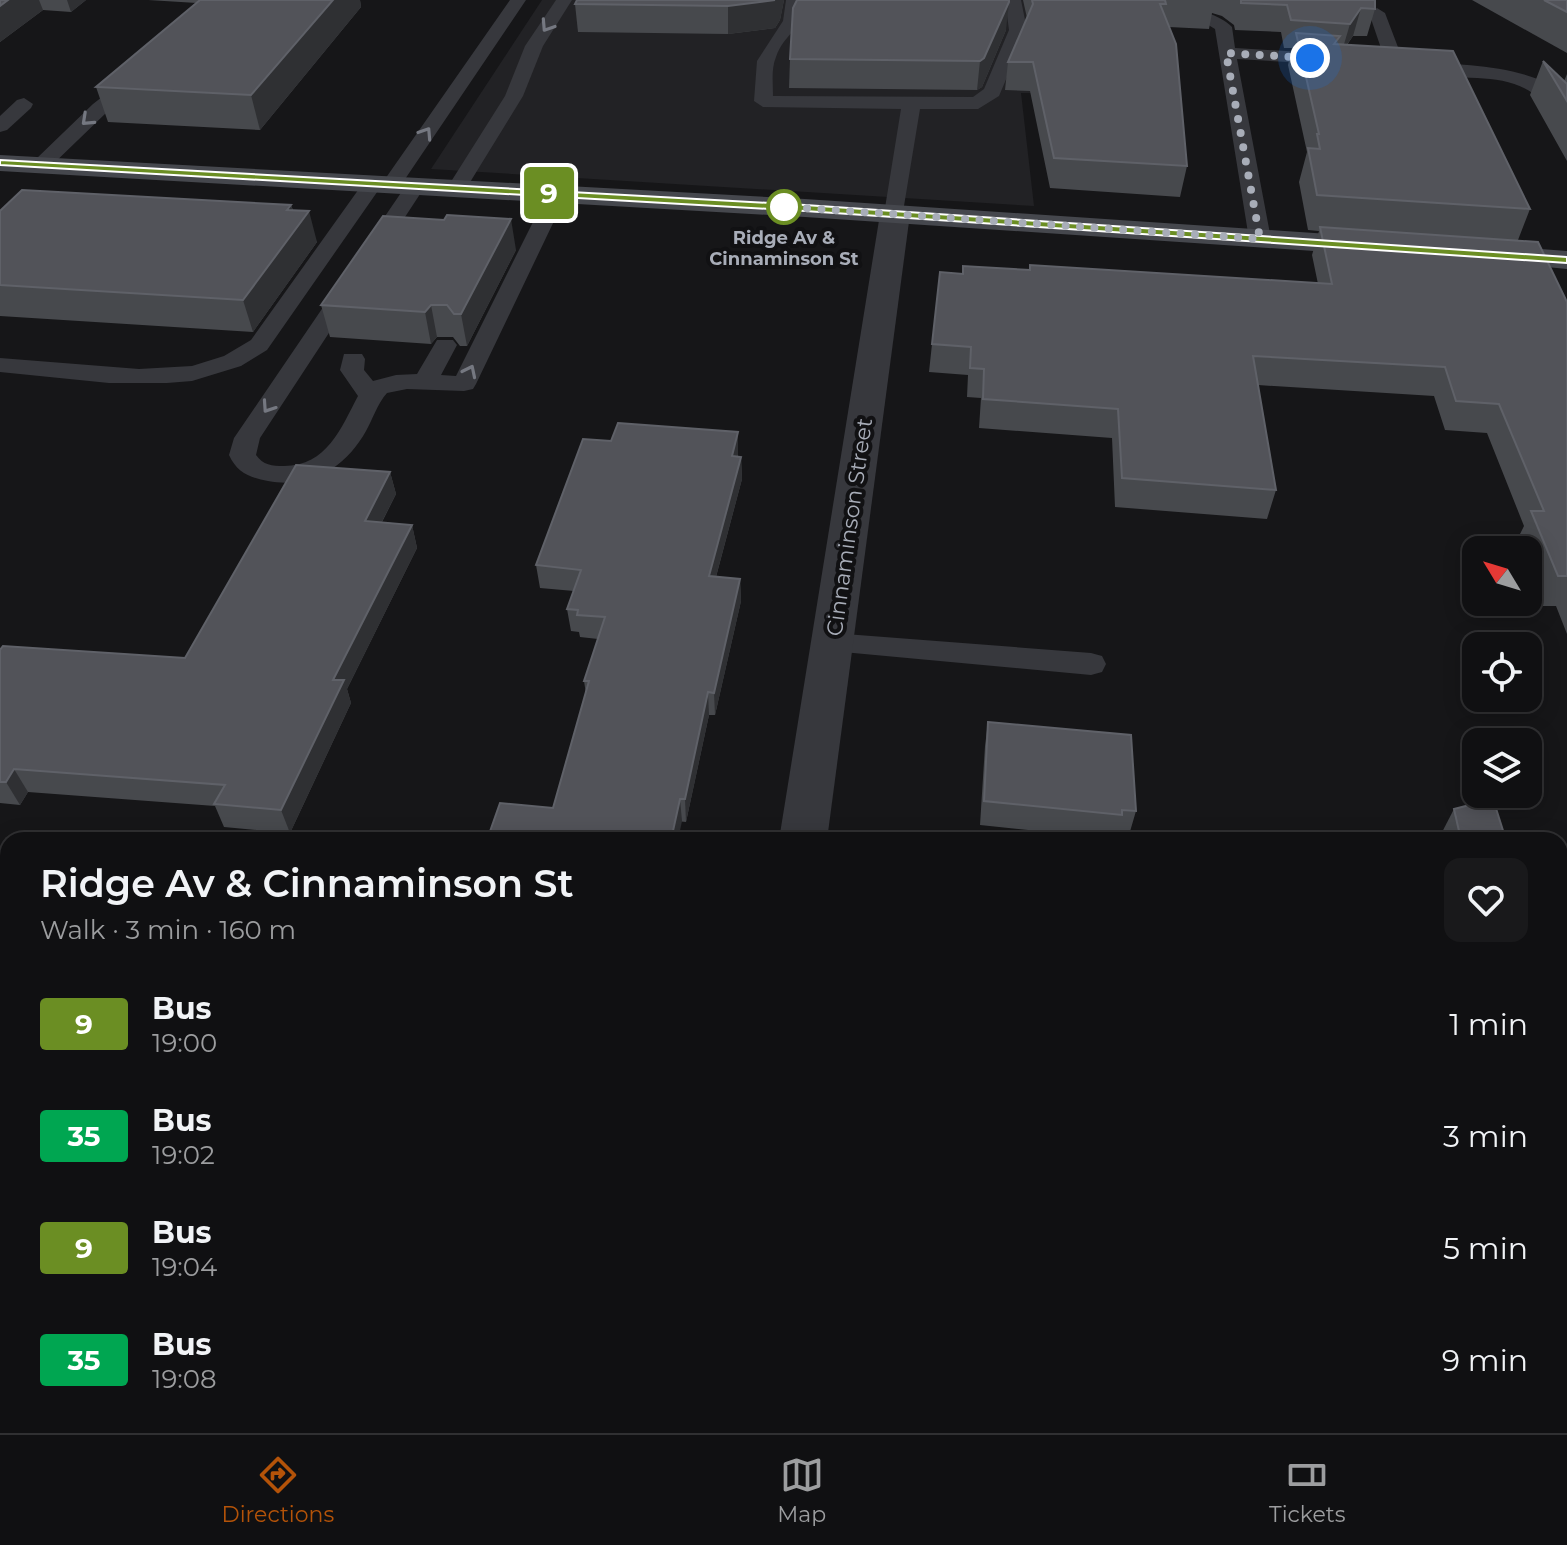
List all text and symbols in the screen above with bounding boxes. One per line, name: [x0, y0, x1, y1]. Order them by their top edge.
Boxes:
one-way arrow: [542, 18, 557, 32]
your location: [1290, 38, 1330, 78]
one-way arrow: [82, 111, 96, 126]
one-way arrow: [416, 128, 431, 142]
line badge: 9: [523, 167, 575, 219]
text: 9: [540, 176, 558, 210]
marker: Ridge Av & Cinnaminson St: [767, 190, 801, 224]
place label: Ridge Av & Cinnaminson St: [709, 227, 859, 270]
one-way arrow: [460, 365, 476, 379]
one-way arrow: [263, 398, 278, 412]
street label: Cinnaminson Street: [821, 416, 878, 638]
north arrow: [1462, 536, 1542, 616]
map controls: [1462, 536, 1542, 808]
button: locate: [1462, 632, 1542, 712]
button: layers: [1462, 728, 1542, 808]
button: heart: [1444, 858, 1528, 942]
text: Ridge Av & Cinnaminson St: [40, 860, 574, 907]
text: Walk · 3 min · 160 m: [40, 914, 296, 946]
text: Bus: [152, 990, 212, 1027]
text: 1 min: [1449, 1006, 1528, 1043]
text: 9: [75, 1007, 93, 1041]
text: 19:00: [152, 1027, 217, 1059]
text: Bus: [152, 1102, 212, 1139]
text: 3 min: [1443, 1118, 1528, 1155]
text: 35: [68, 1119, 100, 1153]
text: 19:02: [152, 1139, 215, 1171]
text: Bus: [152, 1214, 212, 1251]
text: 5 min: [1443, 1230, 1528, 1267]
text: 9: [75, 1231, 93, 1265]
text: 19:04: [152, 1251, 217, 1283]
text: Bus: [152, 1326, 212, 1363]
text: 9 min: [1442, 1342, 1528, 1379]
text: 35: [68, 1343, 100, 1377]
text: 19:08: [152, 1363, 217, 1395]
tab: Directions: [221, 1453, 334, 1528]
tab: Map: [777, 1453, 826, 1528]
tab: Tickets: [1269, 1453, 1345, 1528]

